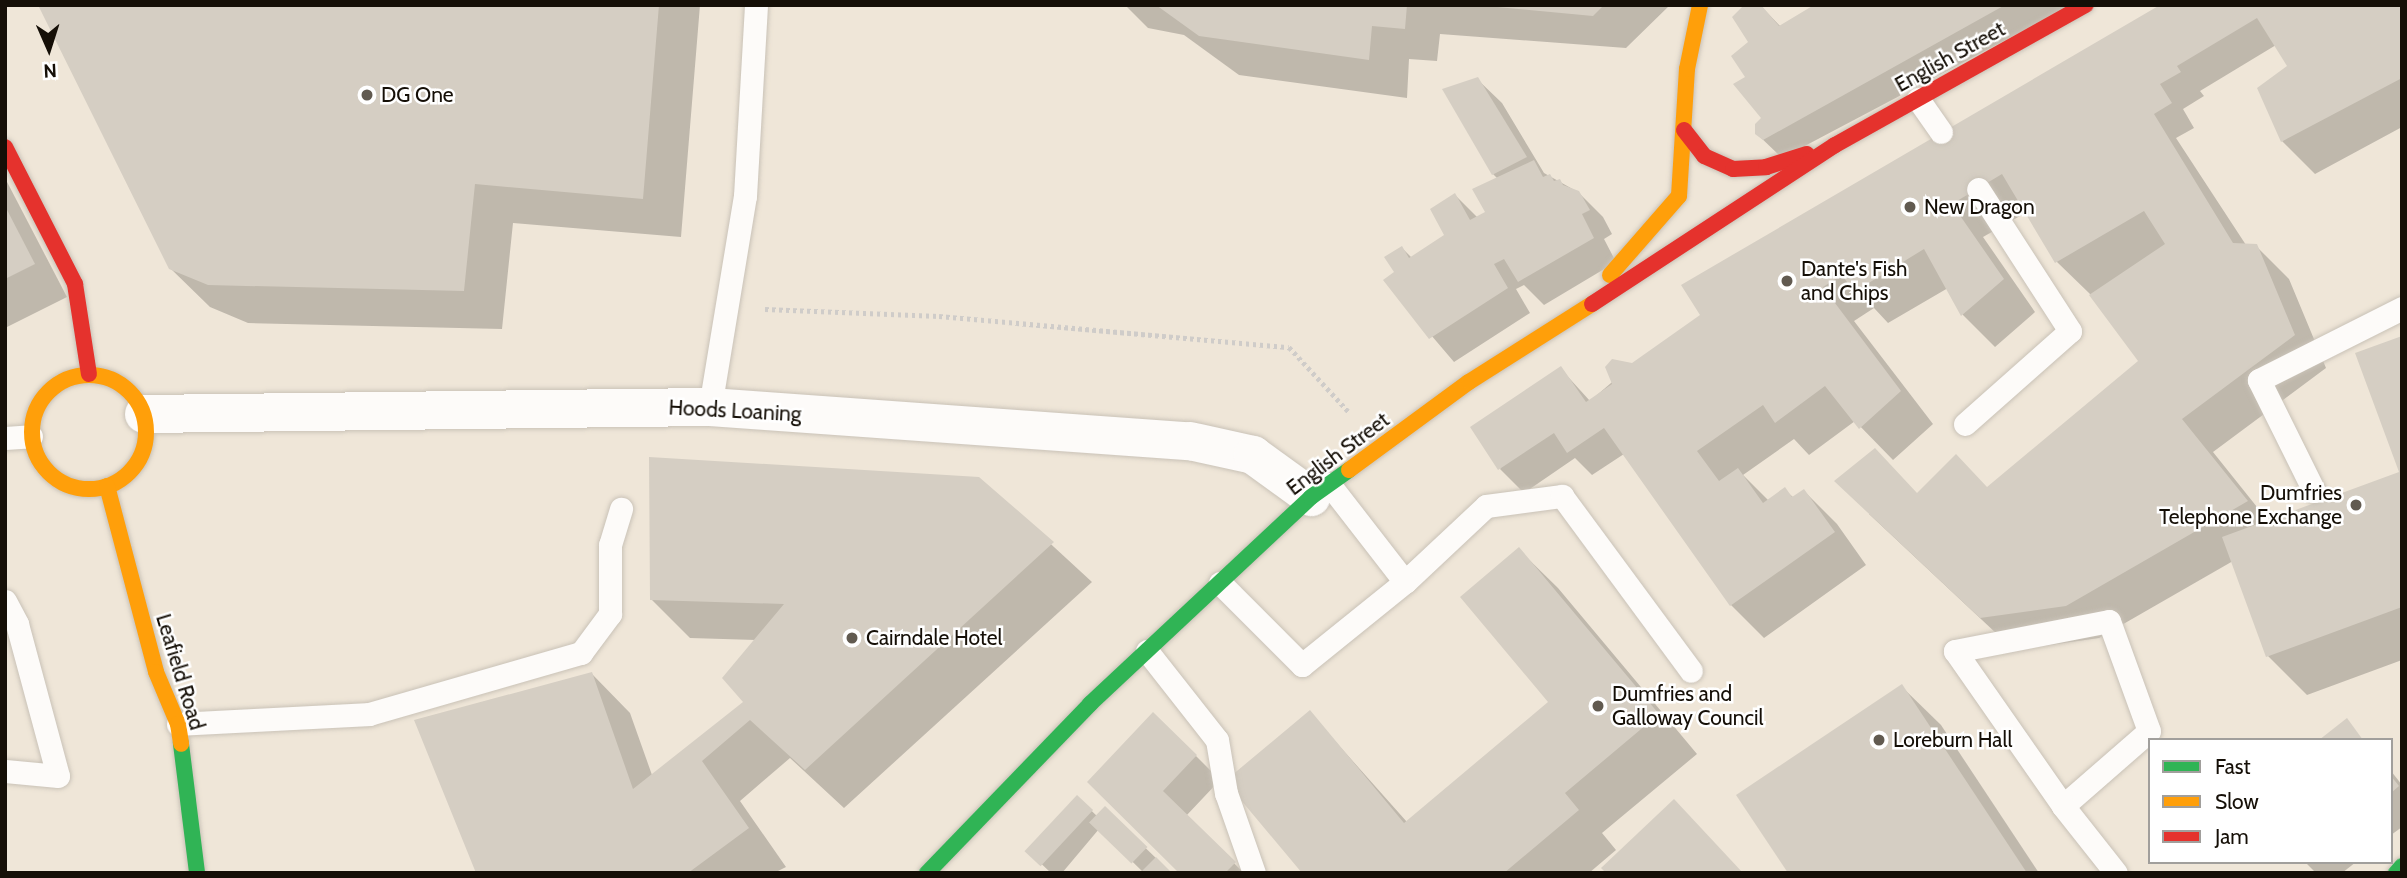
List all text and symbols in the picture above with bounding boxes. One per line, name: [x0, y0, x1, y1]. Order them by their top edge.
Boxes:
north arrow: [14, 14, 84, 84]
street label: English Street: [1891, 16, 2009, 98]
text: N: [43, 59, 57, 82]
place label: DG One: [381, 82, 454, 108]
marker: DG One: [359, 87, 375, 103]
place label: New Dragon: [1924, 194, 2035, 220]
marker: New Dragon: [1902, 199, 1918, 215]
place label: Dante's Fish and Chips: [1801, 256, 1907, 306]
marker: Dante's Fish and Chips: [1779, 273, 1795, 289]
street label: Hoods Loaning: [668, 395, 802, 427]
street label: English Street: [1282, 407, 1394, 501]
place label: Dumfries Telephone Exchange: [2159, 480, 2342, 530]
marker: Dumfries Telephone Exchange: [2348, 497, 2364, 513]
street label: Leafield Road: [150, 611, 210, 733]
place label: Cairndale Hotel: [866, 625, 1003, 651]
marker: Cairndale Hotel: [844, 630, 860, 646]
place label: Dumfries and Galloway Council: [1612, 681, 1763, 731]
marker: Dumfries and Galloway Council: [1590, 698, 1606, 714]
place label: Loreburn Hall: [1893, 727, 2012, 753]
marker: Loreburn Hall: [1871, 732, 1887, 748]
legend: [2148, 738, 2393, 864]
text: Fast: [2215, 754, 2251, 779]
text: Slow: [2215, 789, 2259, 814]
text: Jam: [2215, 824, 2249, 849]

